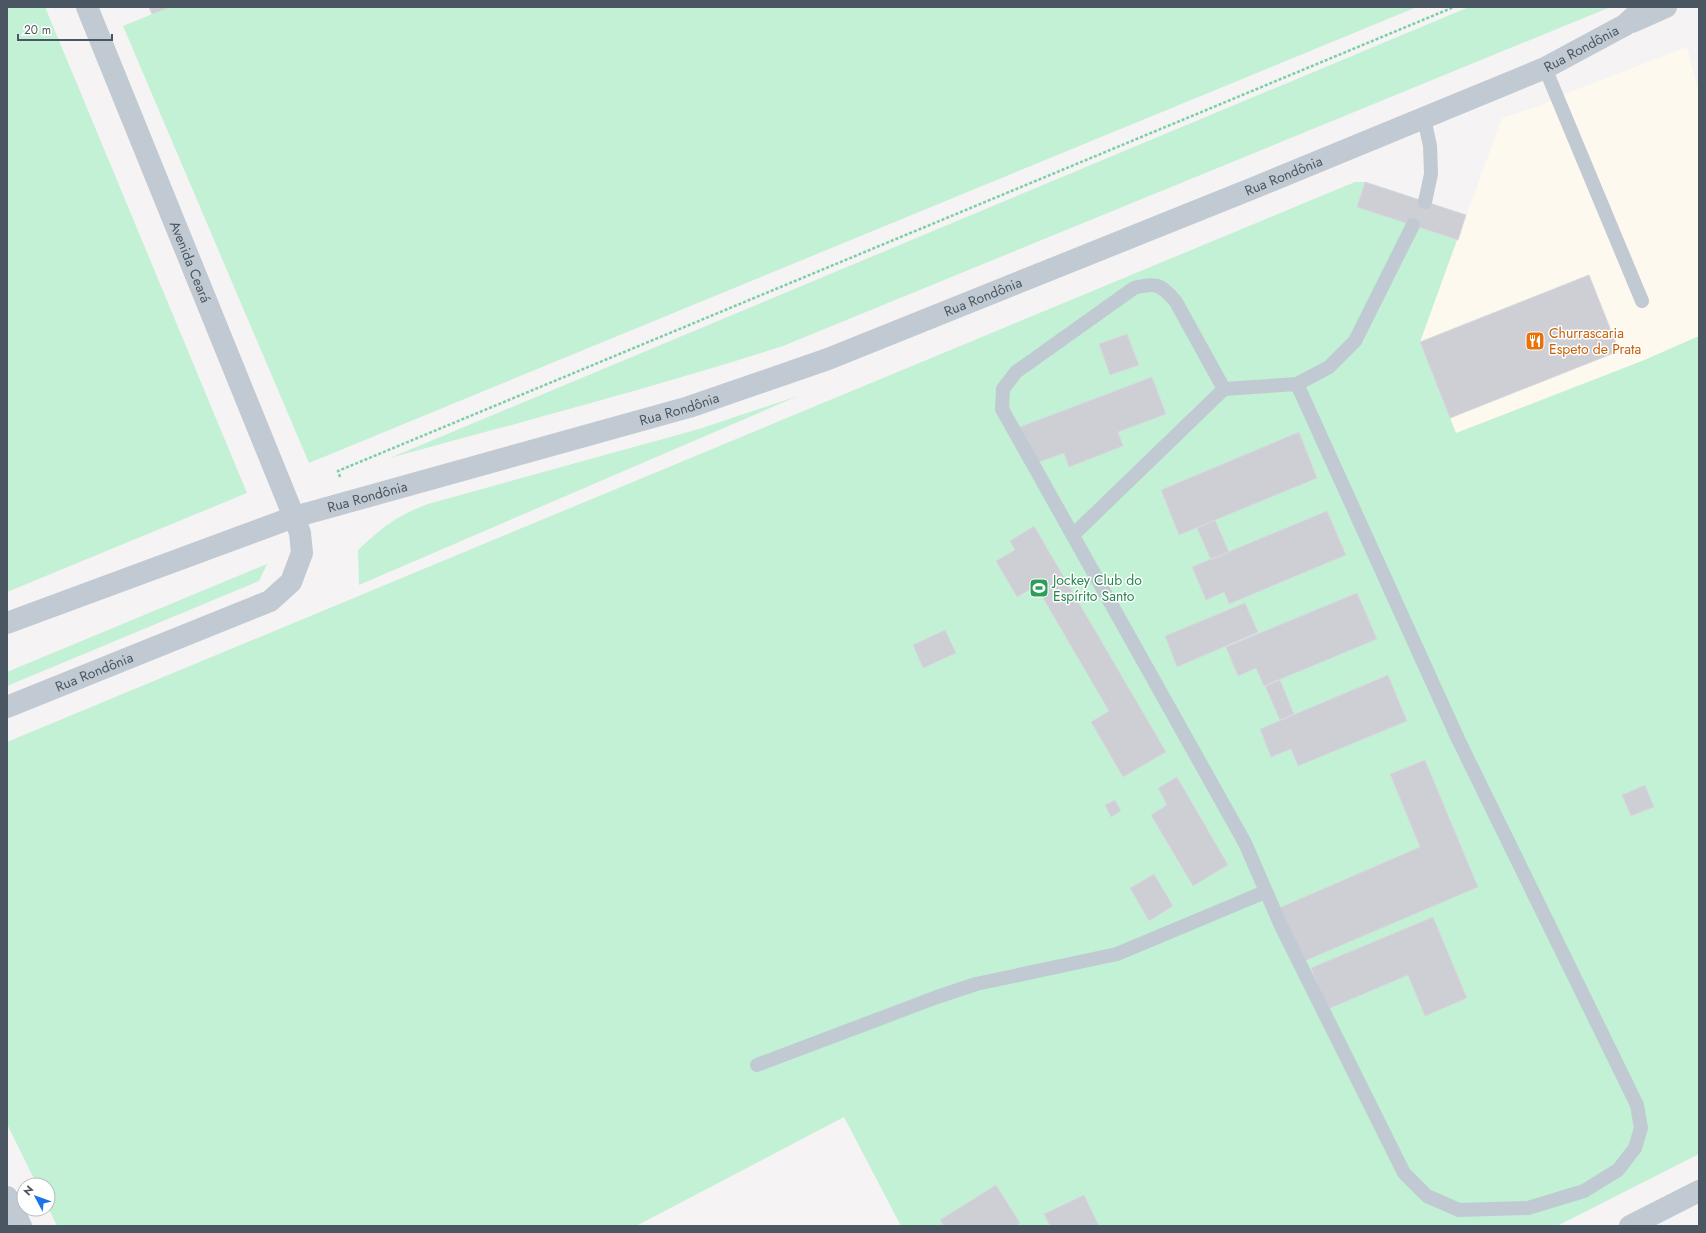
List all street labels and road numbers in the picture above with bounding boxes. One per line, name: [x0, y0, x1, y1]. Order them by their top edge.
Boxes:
street label: Rua Rondônia: [1540, 20, 1622, 77]
street label: Rua Rondônia: [1242, 151, 1325, 201]
street label: Avenida Ceará: [165, 218, 216, 306]
street label: Rua Rondônia: [941, 272, 1025, 321]
street label: Rua Rondônia: [637, 387, 722, 430]
street label: Rua Rondônia: [325, 476, 410, 517]
street label: Rua Rondônia: [52, 647, 136, 697]

